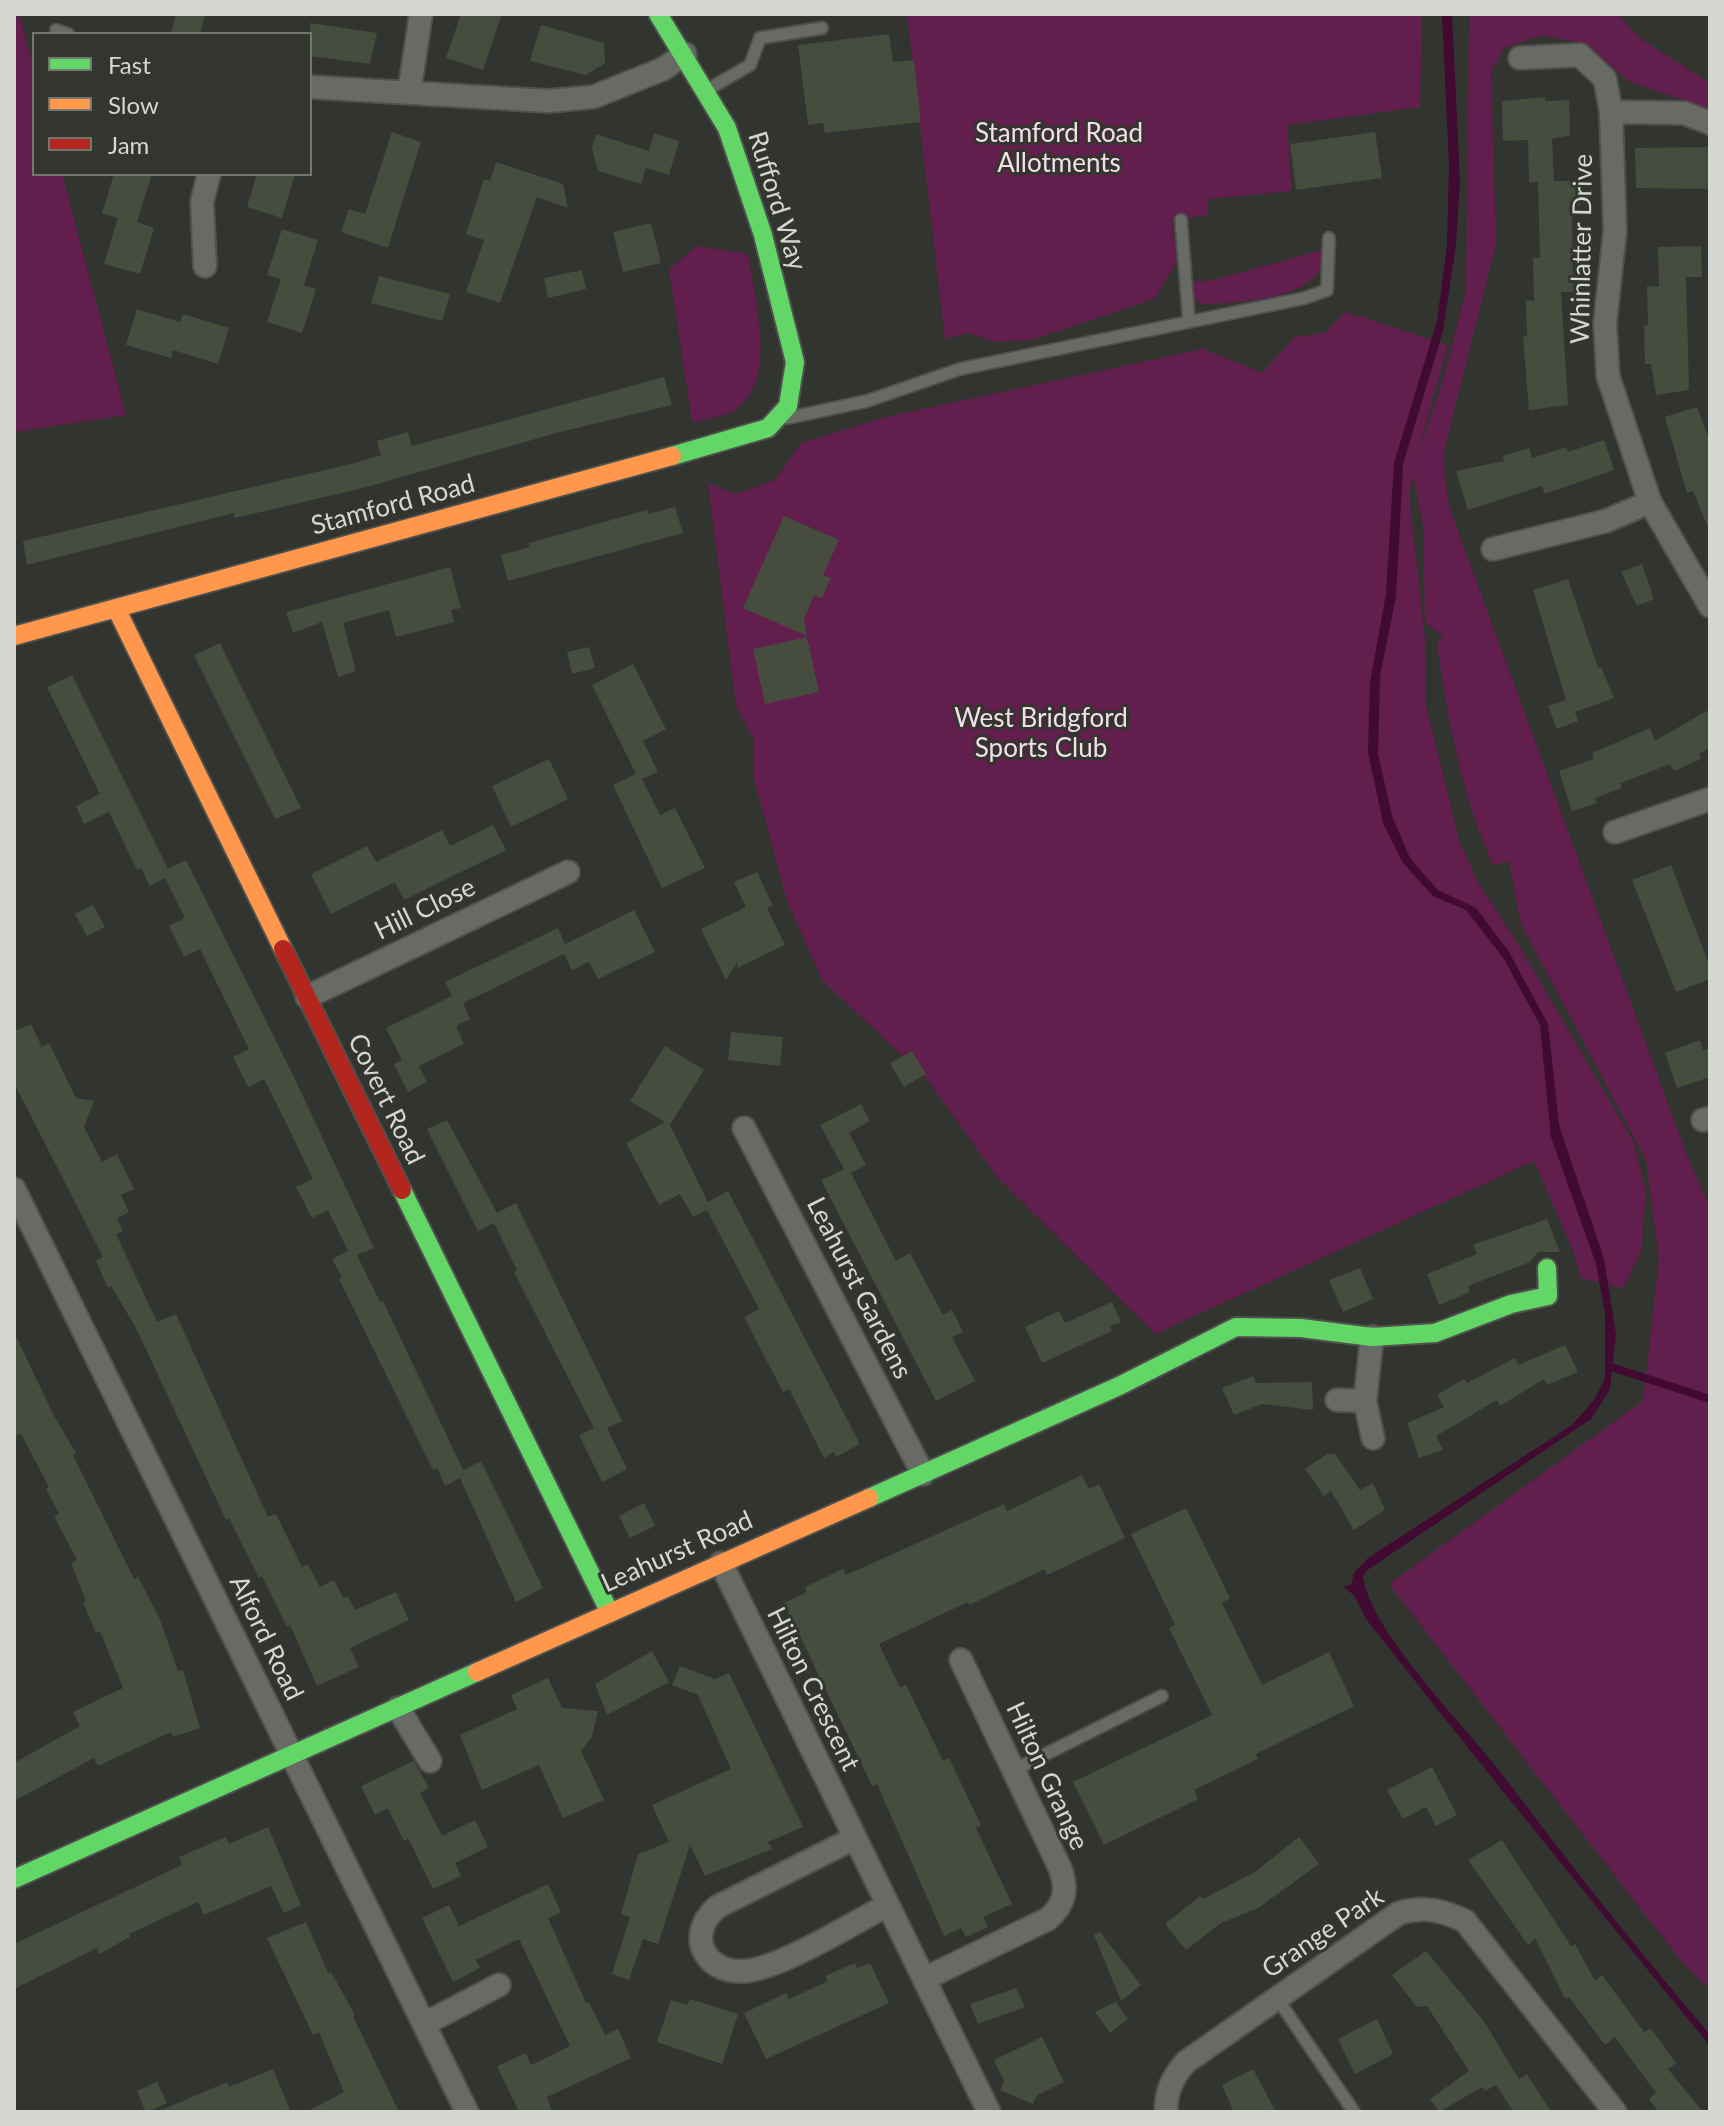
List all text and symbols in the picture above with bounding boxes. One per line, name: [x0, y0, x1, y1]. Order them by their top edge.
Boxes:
legend: [32, 32, 312, 176]
text: Fast: [108, 50, 151, 79]
text: Slow: [108, 90, 159, 119]
park label: Stamford Road Allotments: [975, 118, 1143, 180]
street label: Rufford Way: [741, 128, 813, 274]
text: Jam: [108, 130, 149, 159]
street label: Whinlatter Drive: [1565, 154, 1599, 344]
street label: Stamford Road: [308, 468, 478, 542]
park label: West Bridgford Sports Club: [954, 703, 1128, 764]
street label: Hill Close: [370, 871, 480, 947]
street label: Covert Road: [341, 1029, 431, 1169]
street label: Leahurst Gardens: [800, 1192, 918, 1384]
street label: Leahurst Road: [597, 1505, 757, 1599]
street label: Alford Road: [222, 1571, 310, 1705]
street label: Hilton Crescent: [760, 1602, 866, 1776]
street label: Hilton Grange: [999, 1697, 1095, 1855]
street label: Grange Park: [1256, 1881, 1390, 1985]

